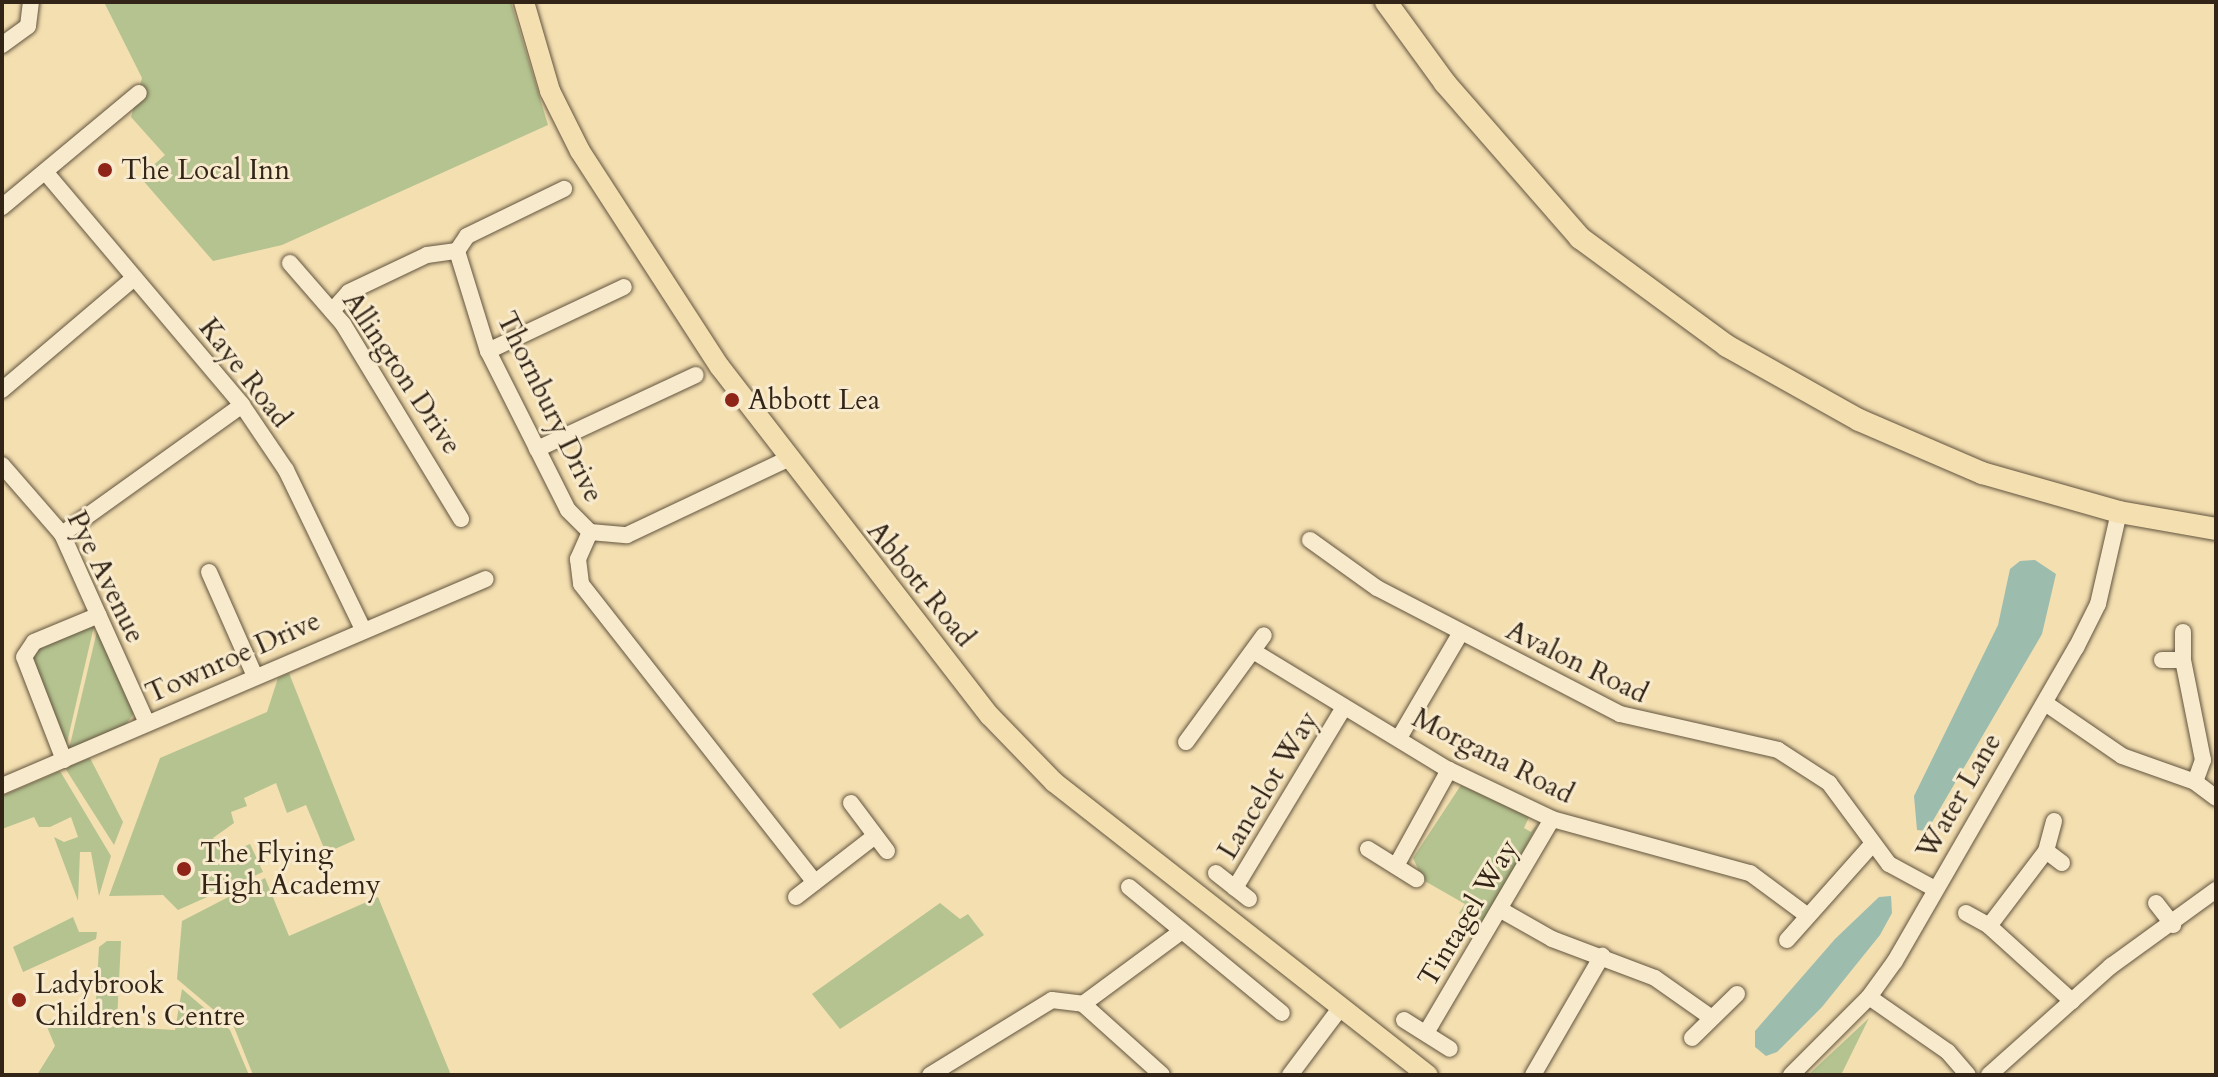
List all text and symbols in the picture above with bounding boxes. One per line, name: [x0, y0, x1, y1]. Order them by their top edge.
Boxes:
place label: The Local Inn: [121, 153, 290, 187]
marker: The Local Inn: [96, 161, 114, 179]
street label: Allington Drive: [335, 285, 469, 461]
street label: Thornbury Drive: [489, 306, 611, 508]
street label: Kaye Road: [192, 312, 298, 434]
place label: Abbott Lea: [748, 383, 880, 417]
marker: Abbott Lea: [723, 391, 741, 409]
street label: Pye Avenue: [60, 506, 152, 648]
street label: Abbott Road: [860, 514, 982, 654]
street label: Townroe Drive: [141, 604, 325, 710]
street label: Avalon Road: [1501, 613, 1653, 711]
street label: Morgana Road: [1407, 701, 1579, 811]
street label: Lancelot Way: [1211, 705, 1325, 865]
street label: Water Lane: [1909, 727, 2009, 865]
street label: Tintagel Way: [1411, 833, 1525, 993]
place label: The Flying High Academy: [200, 836, 381, 902]
marker: The Flying High Academy: [175, 860, 193, 878]
place label: Ladybrook Children's Centre: [35, 967, 246, 1033]
marker: Ladybrook Children's Centre: [10, 991, 28, 1009]

